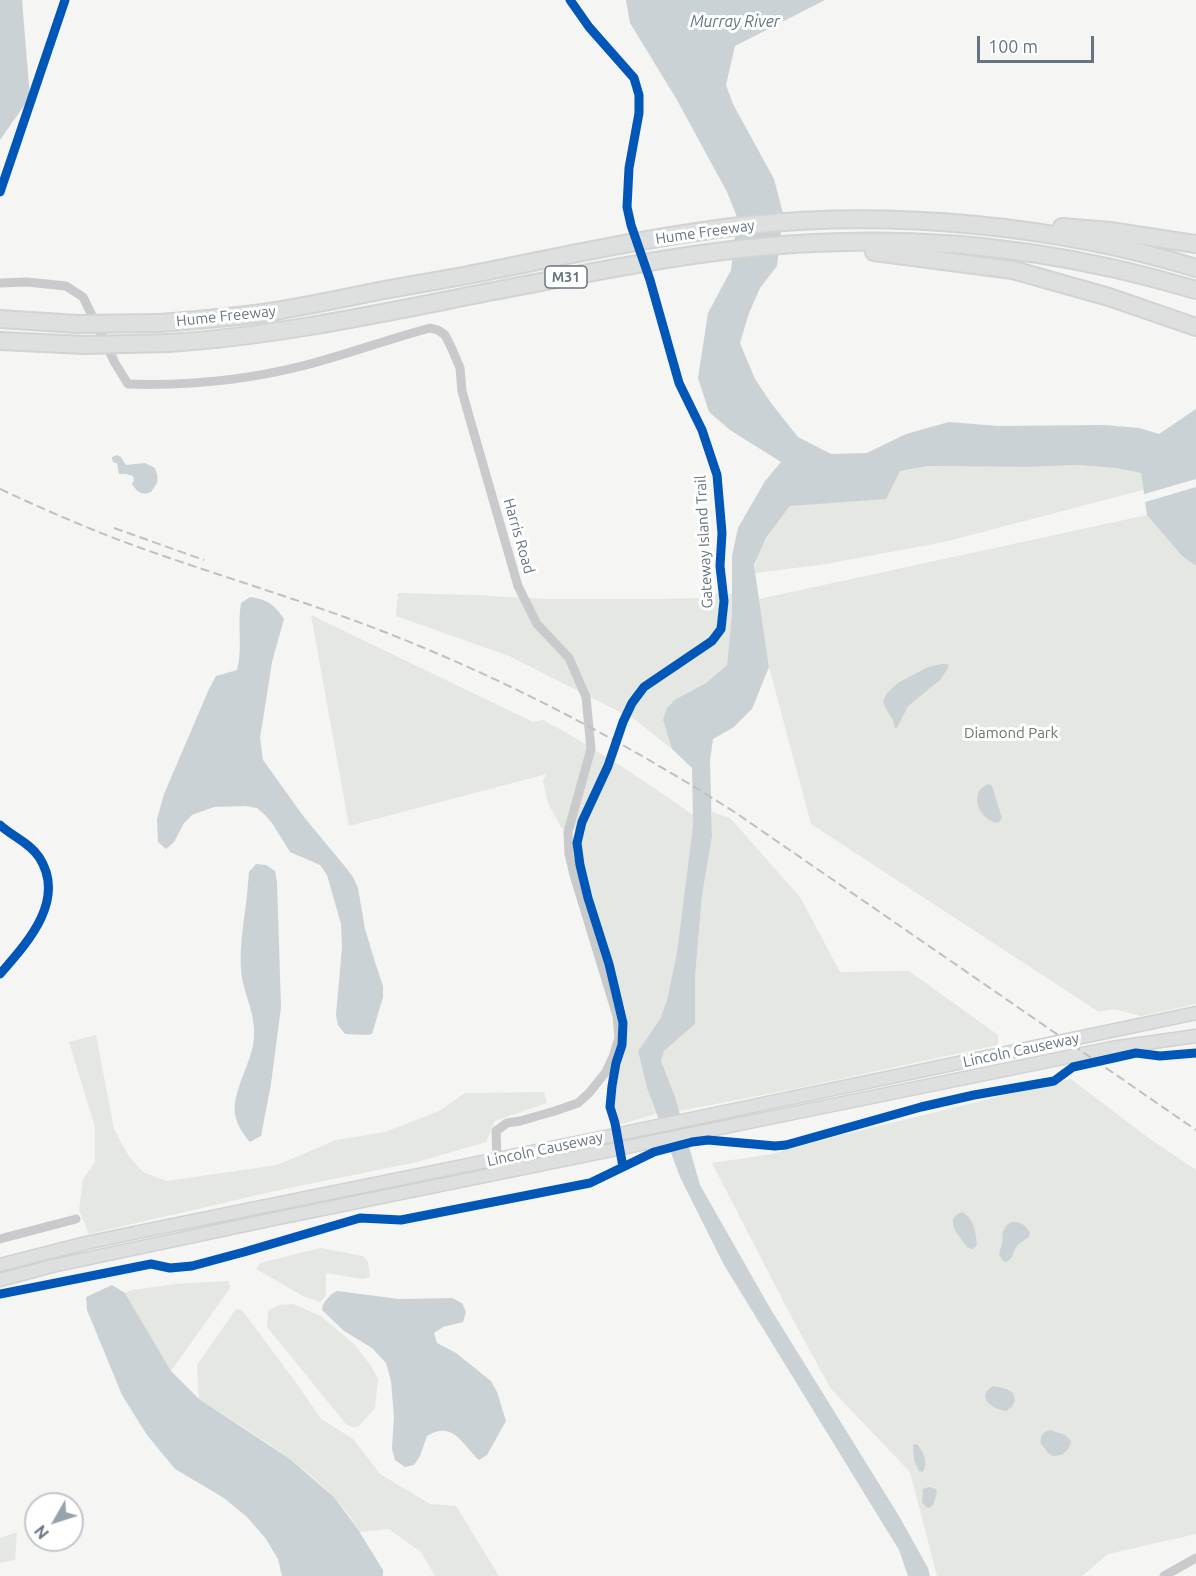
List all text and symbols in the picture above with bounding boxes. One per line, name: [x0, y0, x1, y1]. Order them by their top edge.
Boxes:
water label: Murray River: [690, 12, 780, 32]
scale bar: [980, 24, 1097, 62]
text: 100 m: [988, 36, 1038, 56]
street label: Hume Freeway: [654, 216, 756, 248]
road number: M31: [545, 266, 587, 288]
street label: Hume Freeway: [175, 302, 277, 330]
street label: Gateway Island Trail: [692, 475, 716, 609]
street label: Harris Road: [500, 496, 538, 576]
park label: Diamond Park: [964, 724, 1058, 742]
street label: Lincoln Causeway: [961, 1029, 1081, 1071]
street label: Lincoln Causeway: [485, 1128, 605, 1170]
north arrow: [24, 1492, 84, 1552]
text: N: [31, 1522, 52, 1542]

